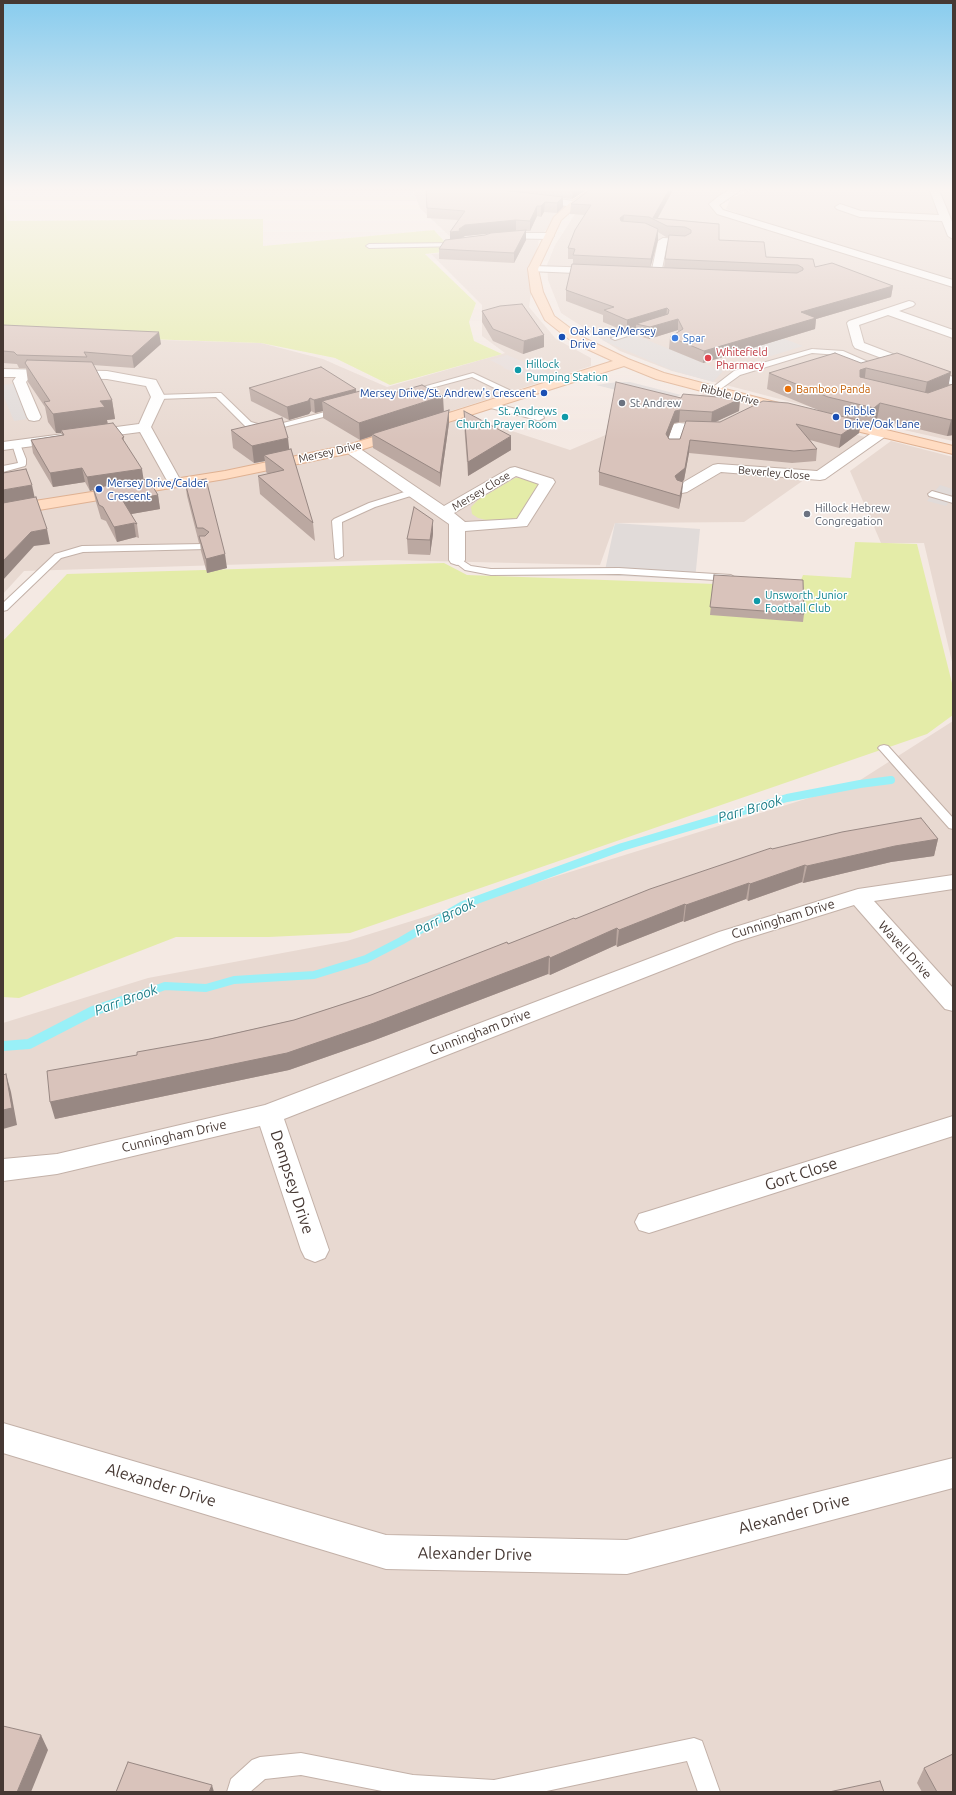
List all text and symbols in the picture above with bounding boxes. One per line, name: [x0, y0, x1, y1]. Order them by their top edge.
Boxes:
place label: Oak Lane/Mersey Drive: [570, 324, 656, 350]
place label: Spar: [683, 331, 705, 345]
marker: Oak Lane/Mersey Drive: [557, 332, 567, 342]
marker: Spar: [670, 333, 680, 343]
place label: Whitefield Pharmacy: [716, 345, 768, 371]
marker: Whitefield Pharmacy: [703, 353, 713, 363]
place label: Hillock Pumping Station: [526, 357, 608, 383]
marker: Hillock Pumping Station: [513, 365, 523, 375]
street label: Ribble Drive: [699, 381, 761, 409]
place label: Bamboo Panda: [796, 382, 870, 396]
marker: Bamboo Panda: [783, 384, 793, 394]
place label: Mersey Drive/St. Andrew's Crescent: [360, 386, 536, 400]
marker: Mersey Drive/St. Andrew's Crescent: [539, 388, 549, 398]
place label: St Andrew: [630, 396, 681, 410]
marker: St Andrew: [617, 398, 627, 408]
place label: St. Andrews Church Prayer Room: [456, 404, 557, 430]
place label: Ribble Drive/Oak Lane: [844, 404, 920, 430]
marker: St. Andrews Church Prayer Room: [560, 412, 570, 422]
marker: Ribble Drive/Oak Lane: [831, 412, 841, 422]
street label: Mersey Drive: [297, 438, 363, 466]
street label: Beverley Close: [737, 463, 811, 483]
street label: Mersey Close: [450, 469, 512, 513]
place label: Mersey Drive/Calder Crescent: [107, 476, 207, 502]
marker: Mersey Drive/Calder Crescent: [94, 484, 104, 494]
place label: Hillock Hebrew Congregation: [815, 501, 890, 527]
marker: Hillock Hebrew Congregation: [802, 509, 812, 519]
place label: Unsworth Junior Football Club: [765, 588, 847, 614]
marker: Unsworth Junior Football Club: [752, 596, 762, 606]
water label: Parr Brook: [716, 792, 784, 826]
water label: Parr Brook: [412, 895, 478, 939]
street label: Cunningham Drive: [729, 896, 837, 942]
street label: Wavell Drive: [875, 918, 935, 982]
water label: Parr Brook: [92, 981, 160, 1019]
street label: Cunningham Drive: [427, 1006, 533, 1058]
street label: Cunningham Drive: [120, 1116, 228, 1156]
street label: Dempsey Drive: [266, 1128, 318, 1236]
street label: Gort Close: [762, 1153, 840, 1195]
street label: Alexander Drive: [103, 1459, 219, 1511]
street label: Alexander Drive: [736, 1490, 852, 1538]
street label: Alexander Drive: [418, 1543, 532, 1565]

